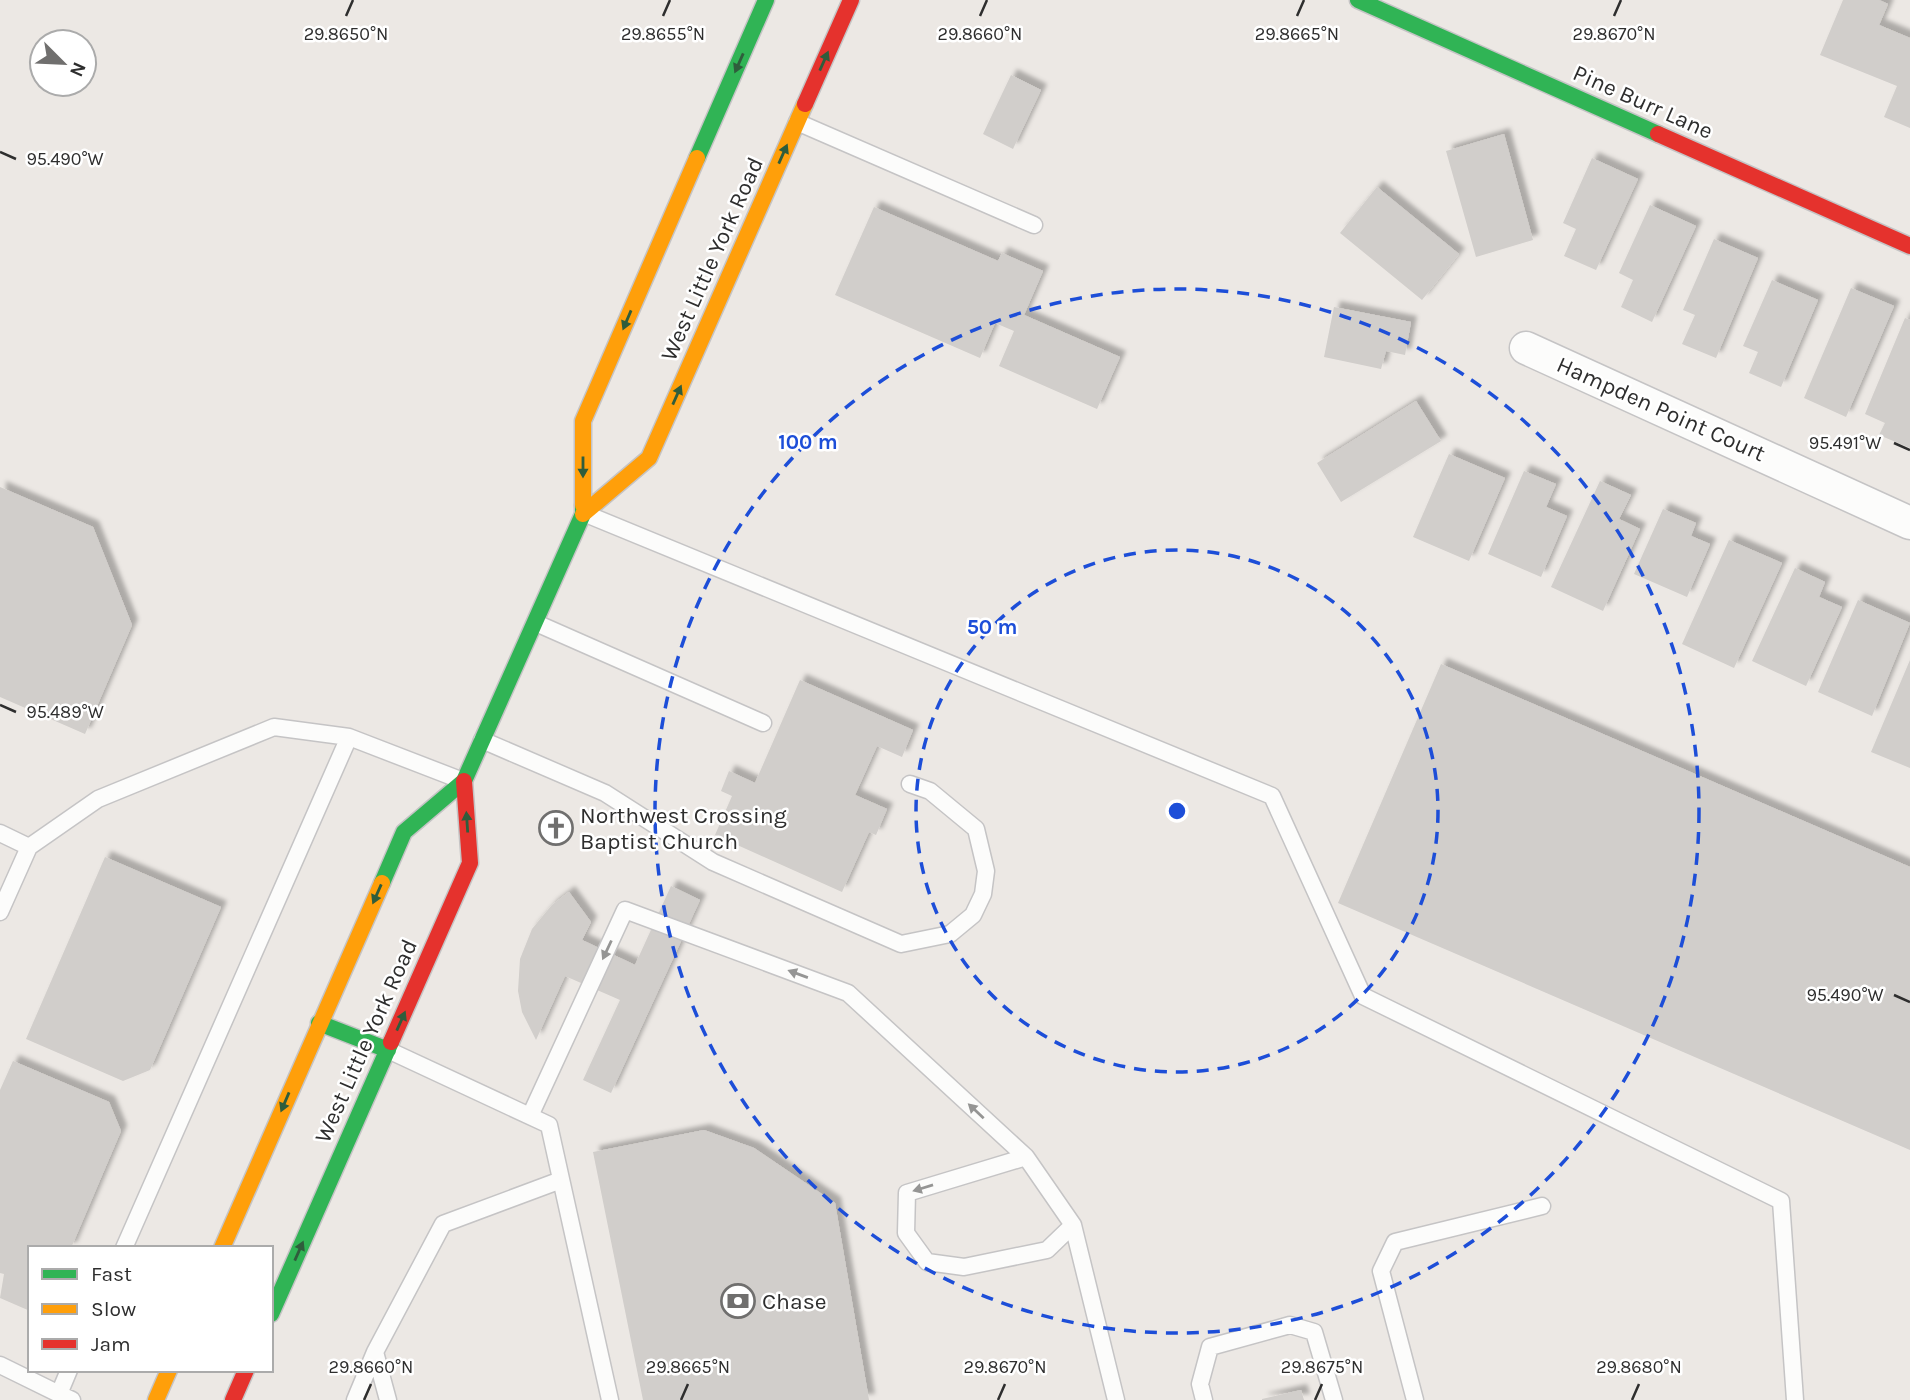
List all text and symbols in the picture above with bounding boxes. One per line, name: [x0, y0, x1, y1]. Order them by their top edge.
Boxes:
text: 29.8650°N: [304, 23, 388, 45]
text: 29.8655°N: [621, 23, 705, 45]
text: 29.8660°N: [938, 23, 1022, 45]
text: 29.8665°N: [1255, 23, 1339, 45]
text: 29.8670°N: [1572, 23, 1656, 45]
north arrow: [28, 28, 98, 98]
one-way arrow: [818, 51, 830, 71]
one-way arrow: [733, 52, 744, 73]
text: N: [65, 59, 90, 80]
street label: Pine Burr Lane: [1569, 59, 1717, 145]
one-way arrow: [777, 144, 789, 164]
text: 95.490°W: [26, 148, 104, 170]
street label: West Little York Road: [655, 153, 769, 365]
one-way arrow: [621, 309, 632, 330]
street label: Hampden Point Court: [1553, 351, 1770, 467]
one-way arrow: [672, 385, 683, 406]
text: 100 m: [778, 430, 838, 454]
text: 95.491°W: [1809, 432, 1881, 454]
one-way arrow: [577, 456, 589, 478]
text: 50 m: [967, 615, 1017, 639]
text: 95.489°W: [26, 701, 104, 723]
centre of rings: [1165, 799, 1189, 823]
place label: Northwest Crossing Baptist Church: [580, 802, 787, 855]
church icon: Northwest Crossing Baptist Church: [537, 809, 575, 847]
one-way arrow: [461, 811, 472, 833]
one-way arrow: [371, 884, 382, 904]
street label: West Little York Road: [309, 935, 423, 1147]
one-way arrow: [601, 940, 613, 960]
one-way arrow: [787, 968, 808, 979]
text: 95.490°W: [1806, 984, 1884, 1006]
one-way arrow: [396, 1010, 407, 1031]
one-way arrow: [279, 1092, 290, 1113]
one-way arrow: [968, 1103, 985, 1119]
one-way arrow: [912, 1184, 933, 1194]
one-way arrow: [293, 1241, 305, 1261]
legend: [28, 1246, 273, 1372]
text: Fast: [91, 1262, 132, 1286]
bank icon: Chase: [719, 1282, 757, 1320]
place label: Chase: [762, 1288, 827, 1315]
text: Slow: [91, 1297, 136, 1321]
text: Jam: [91, 1332, 131, 1356]
text: 29.8660°N: [329, 1356, 413, 1378]
text: 29.8665°N: [646, 1356, 730, 1378]
text: 29.8670°N: [963, 1356, 1047, 1378]
text: 29.8675°N: [1281, 1356, 1363, 1378]
text: 29.8680°N: [1596, 1356, 1682, 1378]

